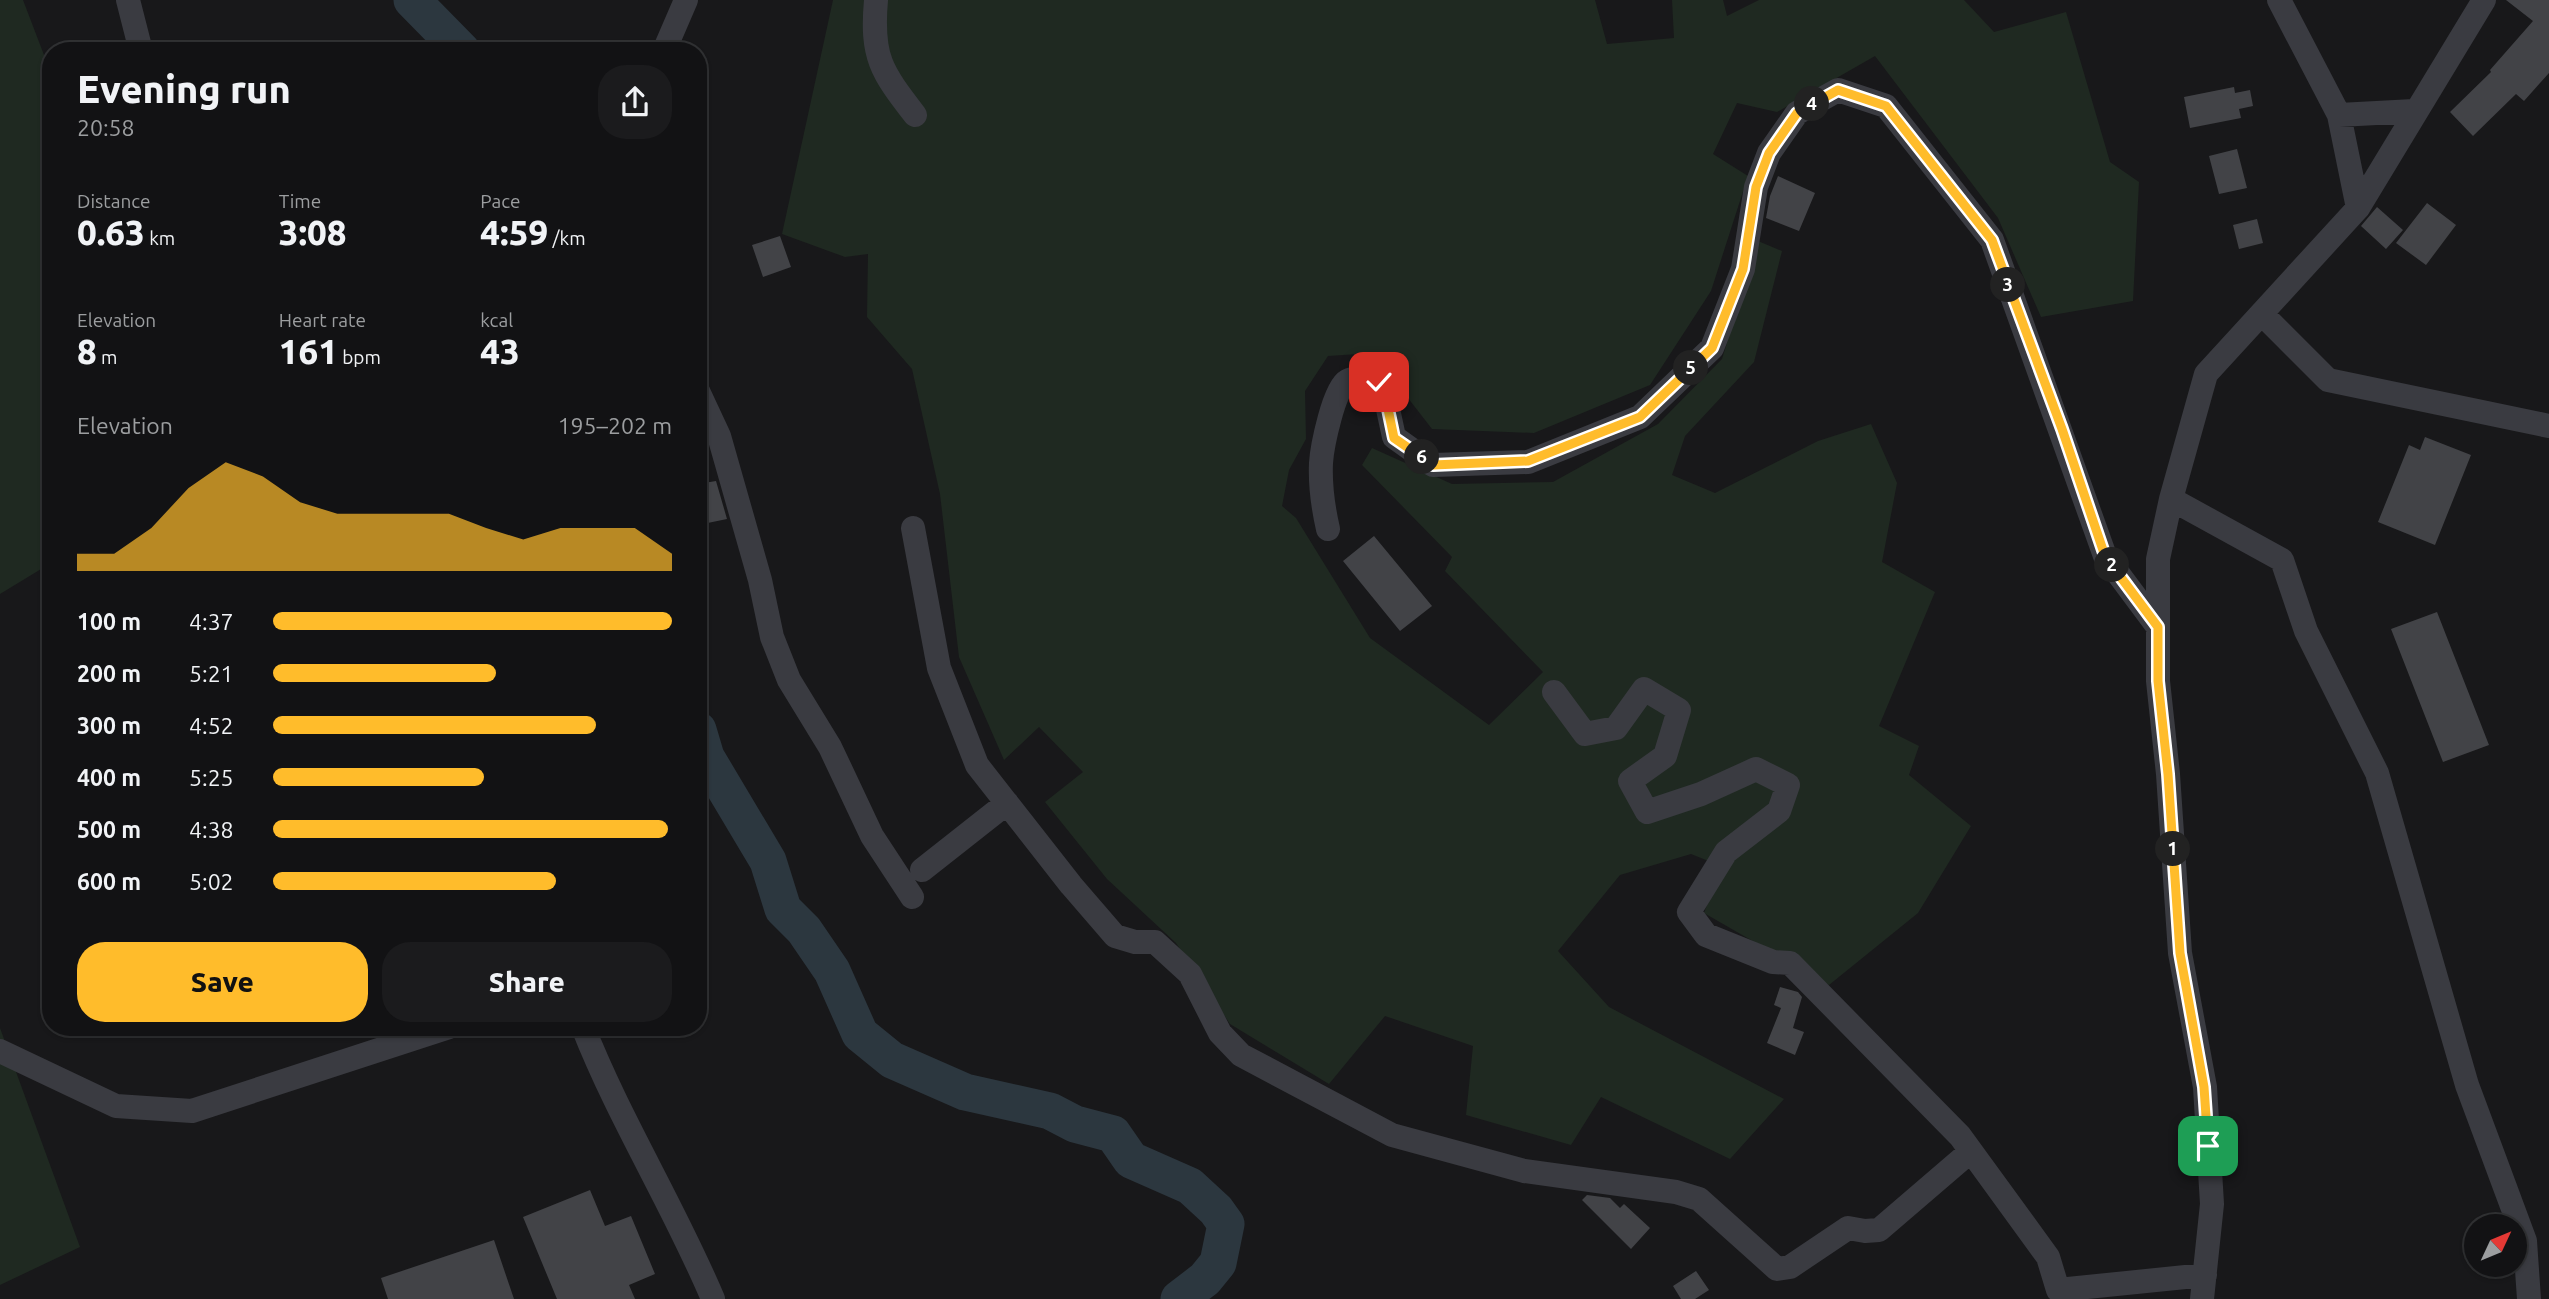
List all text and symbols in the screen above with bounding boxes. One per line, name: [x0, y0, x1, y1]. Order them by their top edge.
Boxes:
button: share: [598, 65, 672, 139]
text: Evening run: [77, 68, 291, 110]
pin: 4: [1794, 86, 1829, 122]
text: 4: [1806, 92, 1817, 114]
text: 20:58: [77, 115, 135, 140]
text: Distance: [77, 190, 151, 212]
text: Time: [279, 190, 321, 212]
text: Pace: [480, 190, 521, 212]
text: 0.63: [77, 212, 145, 252]
text: 3:08: [279, 212, 347, 252]
text: 4:59: [480, 212, 548, 252]
text: km: [145, 227, 175, 249]
text: /km: [548, 227, 586, 249]
pin: 3: [1990, 268, 2025, 302]
text: 3: [2002, 273, 2013, 295]
text: Elevation: [77, 309, 156, 331]
text: Heart rate: [279, 309, 366, 331]
text: kcal: [480, 309, 513, 331]
text: 8: [77, 331, 97, 371]
text: 161: [279, 331, 338, 371]
text: 43: [480, 331, 520, 371]
text: m: [97, 346, 118, 368]
text: bpm: [338, 346, 381, 368]
pin: 5: [1674, 350, 1708, 386]
pin: [1349, 352, 1409, 412]
text: 5: [1685, 356, 1696, 378]
icon: check: [1360, 363, 1398, 401]
text: Elevation: [77, 413, 173, 438]
text: 195–202 m: [558, 413, 672, 438]
pin: 6: [1404, 440, 1440, 475]
text: 6: [1416, 445, 1427, 467]
pin: 2: [2094, 548, 2130, 582]
text: 2: [2106, 553, 2117, 575]
text: 100 m: [77, 609, 141, 634]
text: 4:37: [189, 609, 234, 634]
text: 200 m: [77, 661, 141, 686]
text: 5:21: [189, 661, 234, 686]
text: 300 m: [77, 713, 141, 738]
text: 4:52: [189, 713, 234, 738]
text: 400 m: [77, 765, 141, 790]
text: 5:25: [189, 765, 234, 790]
text: 500 m: [77, 817, 141, 842]
text: 4:38: [189, 817, 234, 842]
pin: 1: [2156, 832, 2190, 866]
text: 1: [2167, 837, 2178, 859]
text: 600 m: [77, 869, 141, 894]
text: 5:02: [189, 869, 234, 894]
button: Save: [77, 942, 368, 1022]
button: Share: [382, 942, 672, 1022]
pin: [2178, 1116, 2238, 1176]
icon: arrive: [2189, 1127, 2227, 1165]
north arrow: [2464, 1214, 2527, 1278]
map controls: [2464, 1214, 2527, 1277]

